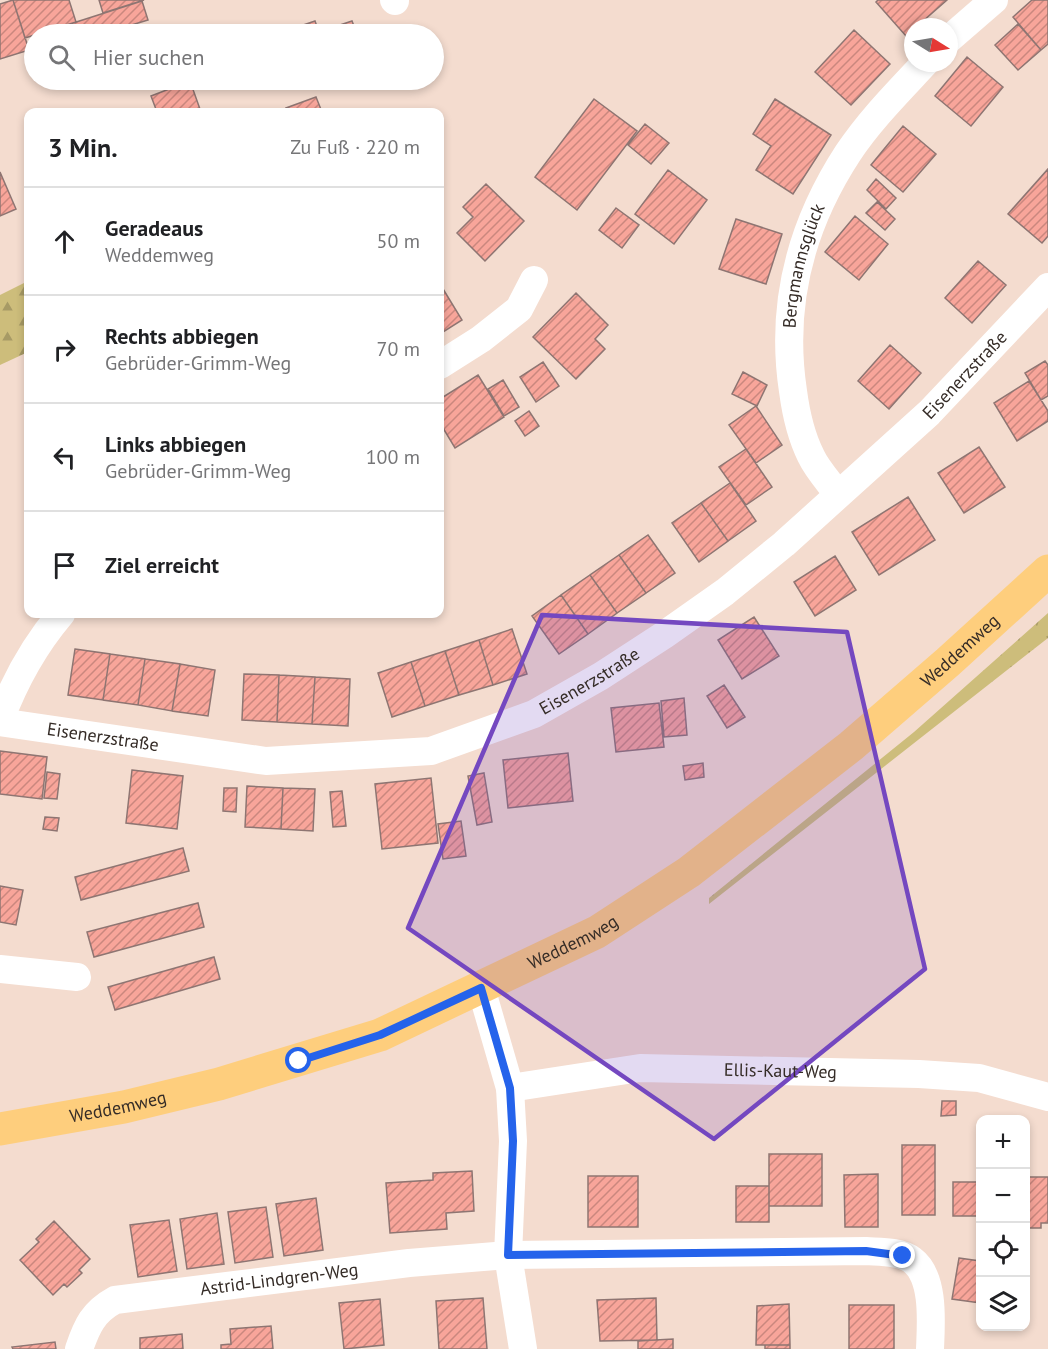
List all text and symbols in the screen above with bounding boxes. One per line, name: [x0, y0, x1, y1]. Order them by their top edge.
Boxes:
north arrow: [904, 18, 958, 72]
search box: [24, 24, 444, 90]
icon: search: [45, 41, 78, 74]
text: Hier suchen: [93, 43, 205, 71]
text: 3 Min.: [48, 131, 118, 164]
text: Zu Fuß · 220 m: [290, 134, 420, 160]
street label: Bergmannsglück: [777, 200, 830, 329]
text: Geradeaus: [105, 214, 203, 242]
icon: ahead: [48, 225, 81, 258]
text: 50 m: [377, 228, 420, 254]
text: Weddemweg: [105, 242, 214, 268]
text: Rechts abbiegen: [105, 322, 259, 350]
street label: Eisenerzstraße: [917, 326, 1012, 424]
icon: right: [48, 333, 81, 366]
text: 70 m: [377, 336, 420, 362]
text: Gebrüder-Grimm-Weg: [105, 350, 291, 376]
text: Links abbiegen: [105, 430, 246, 458]
icon: left: [48, 441, 81, 474]
text: 100 m: [366, 444, 420, 470]
text: Gebrüder-Grimm-Weg: [105, 458, 291, 484]
icon: arrive: [48, 549, 81, 582]
text: Ziel erreicht: [105, 551, 219, 579]
street label: Weddemweg: [915, 609, 1004, 692]
street label: Eisenerzstraße: [535, 642, 644, 720]
street label: Eisenerzstraße: [45, 717, 161, 756]
street label: Weddemweg: [524, 909, 622, 974]
route start: [285, 1047, 311, 1073]
street label: Ellis-Kaut-Weg: [724, 1058, 837, 1083]
street label: Weddemweg: [68, 1085, 169, 1127]
map controls: [976, 1115, 1030, 1331]
button: +: [976, 1115, 1030, 1169]
button: −: [976, 1169, 1030, 1223]
button: locate: [976, 1223, 1030, 1277]
route end: [889, 1242, 915, 1268]
street label: Astrid-Lindgren-Weg: [199, 1258, 359, 1300]
button: layers: [976, 1277, 1030, 1331]

